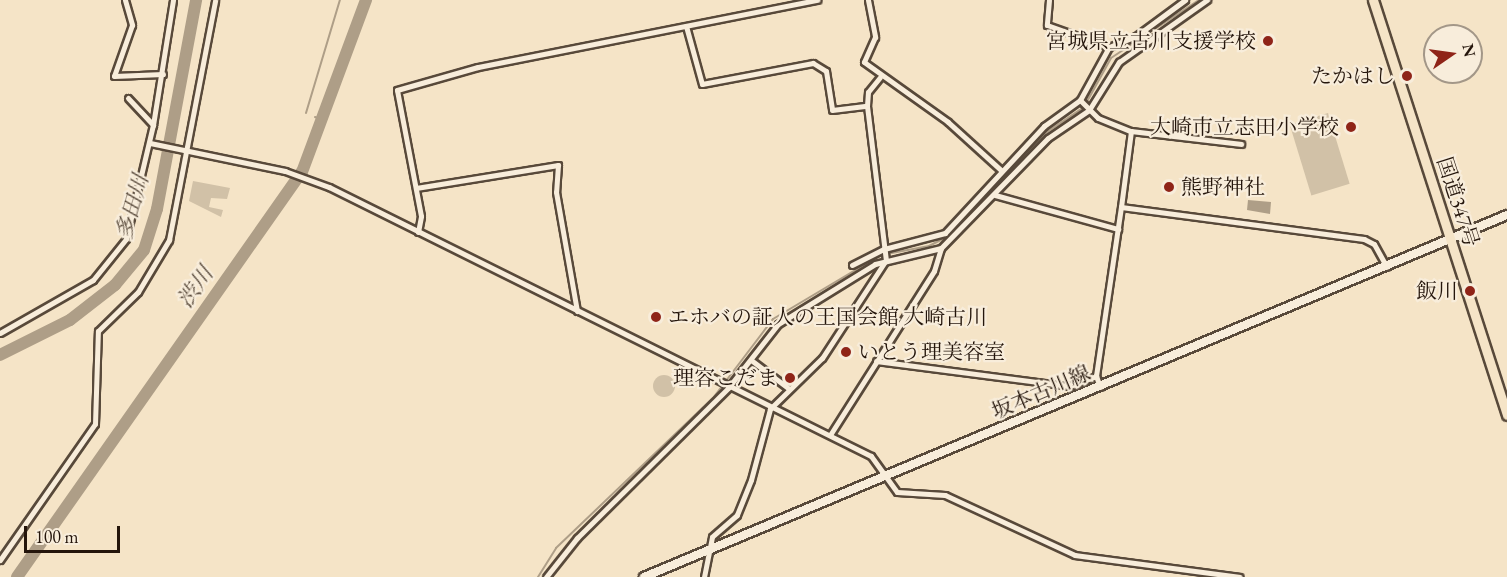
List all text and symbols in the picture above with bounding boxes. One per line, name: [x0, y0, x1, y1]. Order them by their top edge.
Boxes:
north arrow: [1423, 24, 1483, 84]
place label: 宮城県立古川支援学校: [1046, 28, 1256, 54]
marker: 宮城県立古川支援学校: [1261, 34, 1275, 48]
text: N: [1457, 42, 1481, 59]
place label: たかはし: [1311, 63, 1395, 89]
marker: たかはし: [1400, 69, 1414, 83]
place label: 大崎市立志田小学校: [1150, 114, 1339, 140]
marker: 大崎市立志田小学校: [1344, 120, 1358, 134]
street label: 国道347号: [1432, 154, 1484, 250]
water label: 多田川: [110, 172, 154, 242]
place label: 熊野神社: [1181, 174, 1265, 200]
marker: 熊野神社: [1162, 180, 1176, 194]
water label: 渋川: [172, 261, 218, 313]
place label: 飯川: [1416, 278, 1458, 304]
marker: 飯川: [1463, 284, 1477, 298]
place label: エホバの証人の王国会館 大崎古川: [668, 304, 987, 330]
marker: エホバの証人の王国会館 大崎古川: [649, 310, 663, 324]
place label: いとう理美容室: [858, 339, 1005, 365]
marker: いとう理美容室: [839, 345, 853, 359]
street label: 坂本古川線: [988, 360, 1094, 424]
place label: 理容こだま: [673, 365, 778, 391]
marker: 理容こだま: [783, 371, 797, 385]
scale bar: [27, 514, 123, 552]
text: 100 m: [35, 525, 79, 548]

